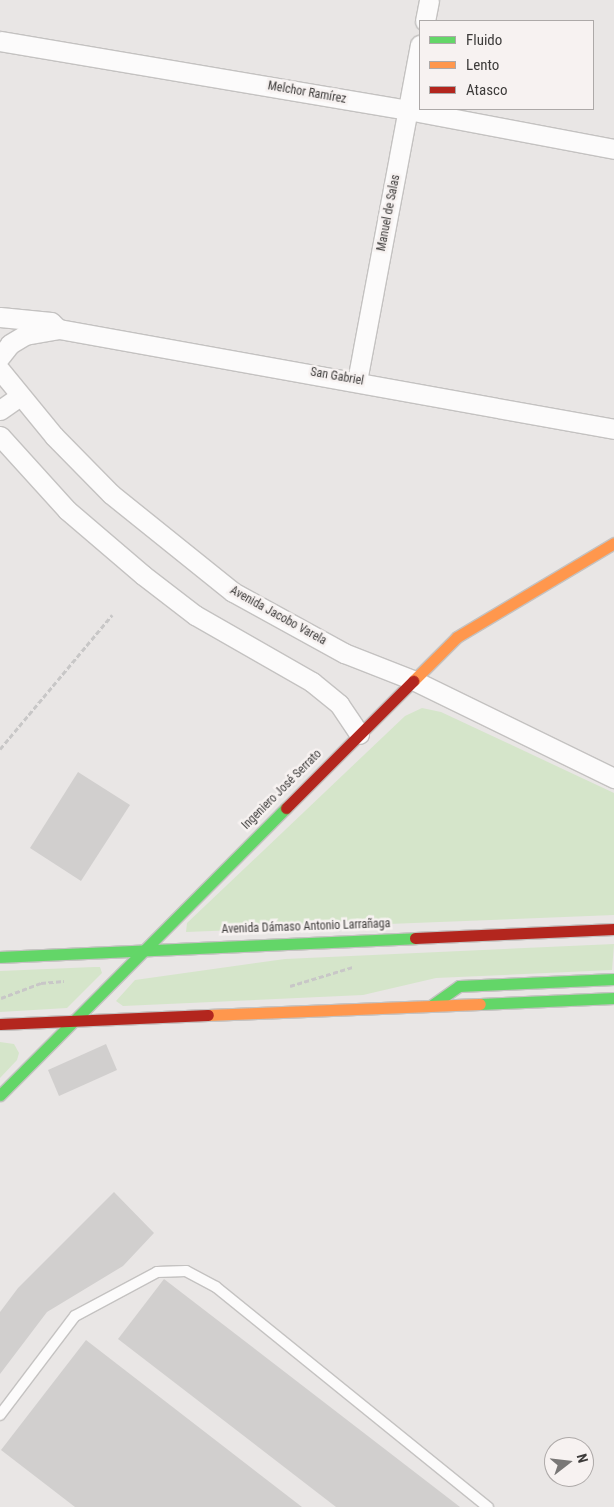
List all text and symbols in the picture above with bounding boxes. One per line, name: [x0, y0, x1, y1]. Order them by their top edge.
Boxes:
legend: [419, 20, 594, 110]
text: Fluido: [466, 31, 502, 49]
text: Lento: [466, 56, 499, 74]
street label: Melchor Ramírez: [267, 79, 347, 107]
text: Atasco: [466, 81, 507, 99]
street label: Manuel de Salas: [375, 173, 403, 253]
street label: San Gabriel: [309, 365, 365, 389]
street label: Avenida Jacobo Varela: [227, 584, 329, 648]
street label: Ingeniero José Serrato: [239, 747, 325, 833]
street label: Avenida Dámaso Antonio Larrañaga: [221, 917, 391, 937]
north arrow: [544, 1437, 594, 1487]
text: N: [574, 1452, 591, 1464]

